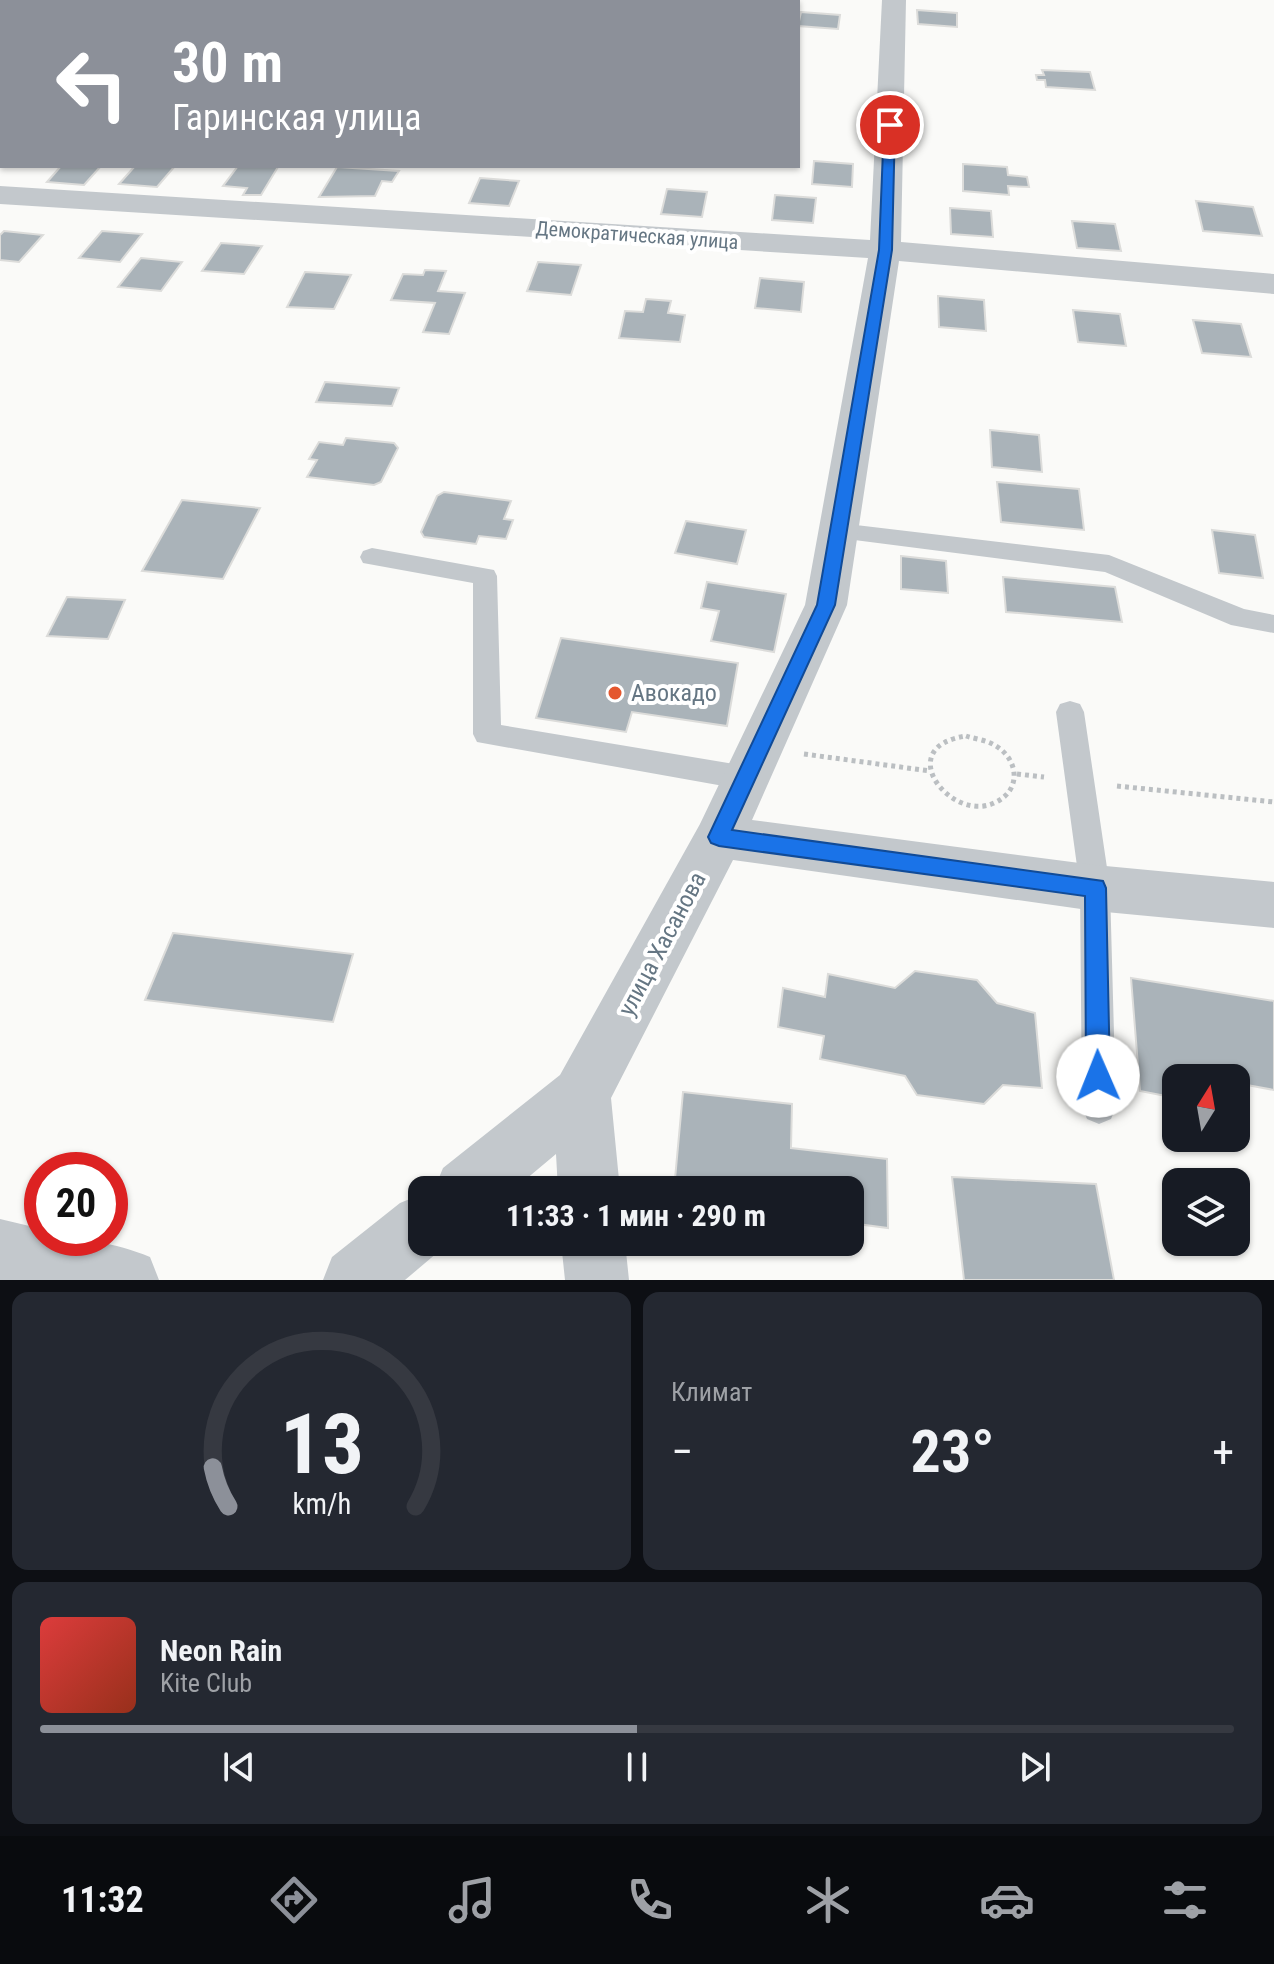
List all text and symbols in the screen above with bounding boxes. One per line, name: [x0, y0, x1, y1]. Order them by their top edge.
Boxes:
text: 30 m: [172, 30, 283, 96]
icon: left: [40, 32, 144, 136]
pin: [856, 91, 924, 159]
text: Гаринская улица: [172, 97, 421, 139]
icon: arrive: [868, 103, 912, 147]
street label: Демократическая улица: [535, 216, 739, 254]
place label: Авокадо: [631, 679, 717, 707]
marker: Авокадо: [606, 684, 624, 702]
street label: улица Хасанова: [612, 867, 712, 1021]
position arrow: [1056, 1034, 1140, 1118]
north arrow: [1162, 1064, 1250, 1152]
map controls: [1162, 1064, 1250, 1256]
speed limit sign: 20: [24, 1152, 128, 1256]
button: layers: [1162, 1168, 1250, 1256]
text: 11:33 · 1 мин · 290 m: [506, 1198, 766, 1233]
text: Климат: [671, 1377, 752, 1407]
text: 13: [279, 1396, 364, 1493]
text: 23°: [911, 1416, 995, 1487]
text: −: [671, 1426, 693, 1478]
text: +: [1212, 1426, 1234, 1478]
text: km/h: [292, 1487, 351, 1521]
text: Neon Rain: [160, 1633, 282, 1668]
text: Kite Club: [160, 1668, 252, 1698]
icon: previous: [217, 1745, 261, 1789]
icon: pause: [615, 1745, 659, 1789]
icon: next: [1013, 1745, 1057, 1789]
icon: directions: [266, 1872, 322, 1928]
icon: music: [444, 1872, 500, 1928]
icon: phone: [622, 1872, 678, 1928]
icon: climate: [800, 1872, 856, 1928]
icon: car: [979, 1872, 1035, 1928]
icon: filters: [1157, 1872, 1213, 1928]
text: 11:32: [61, 1879, 144, 1921]

